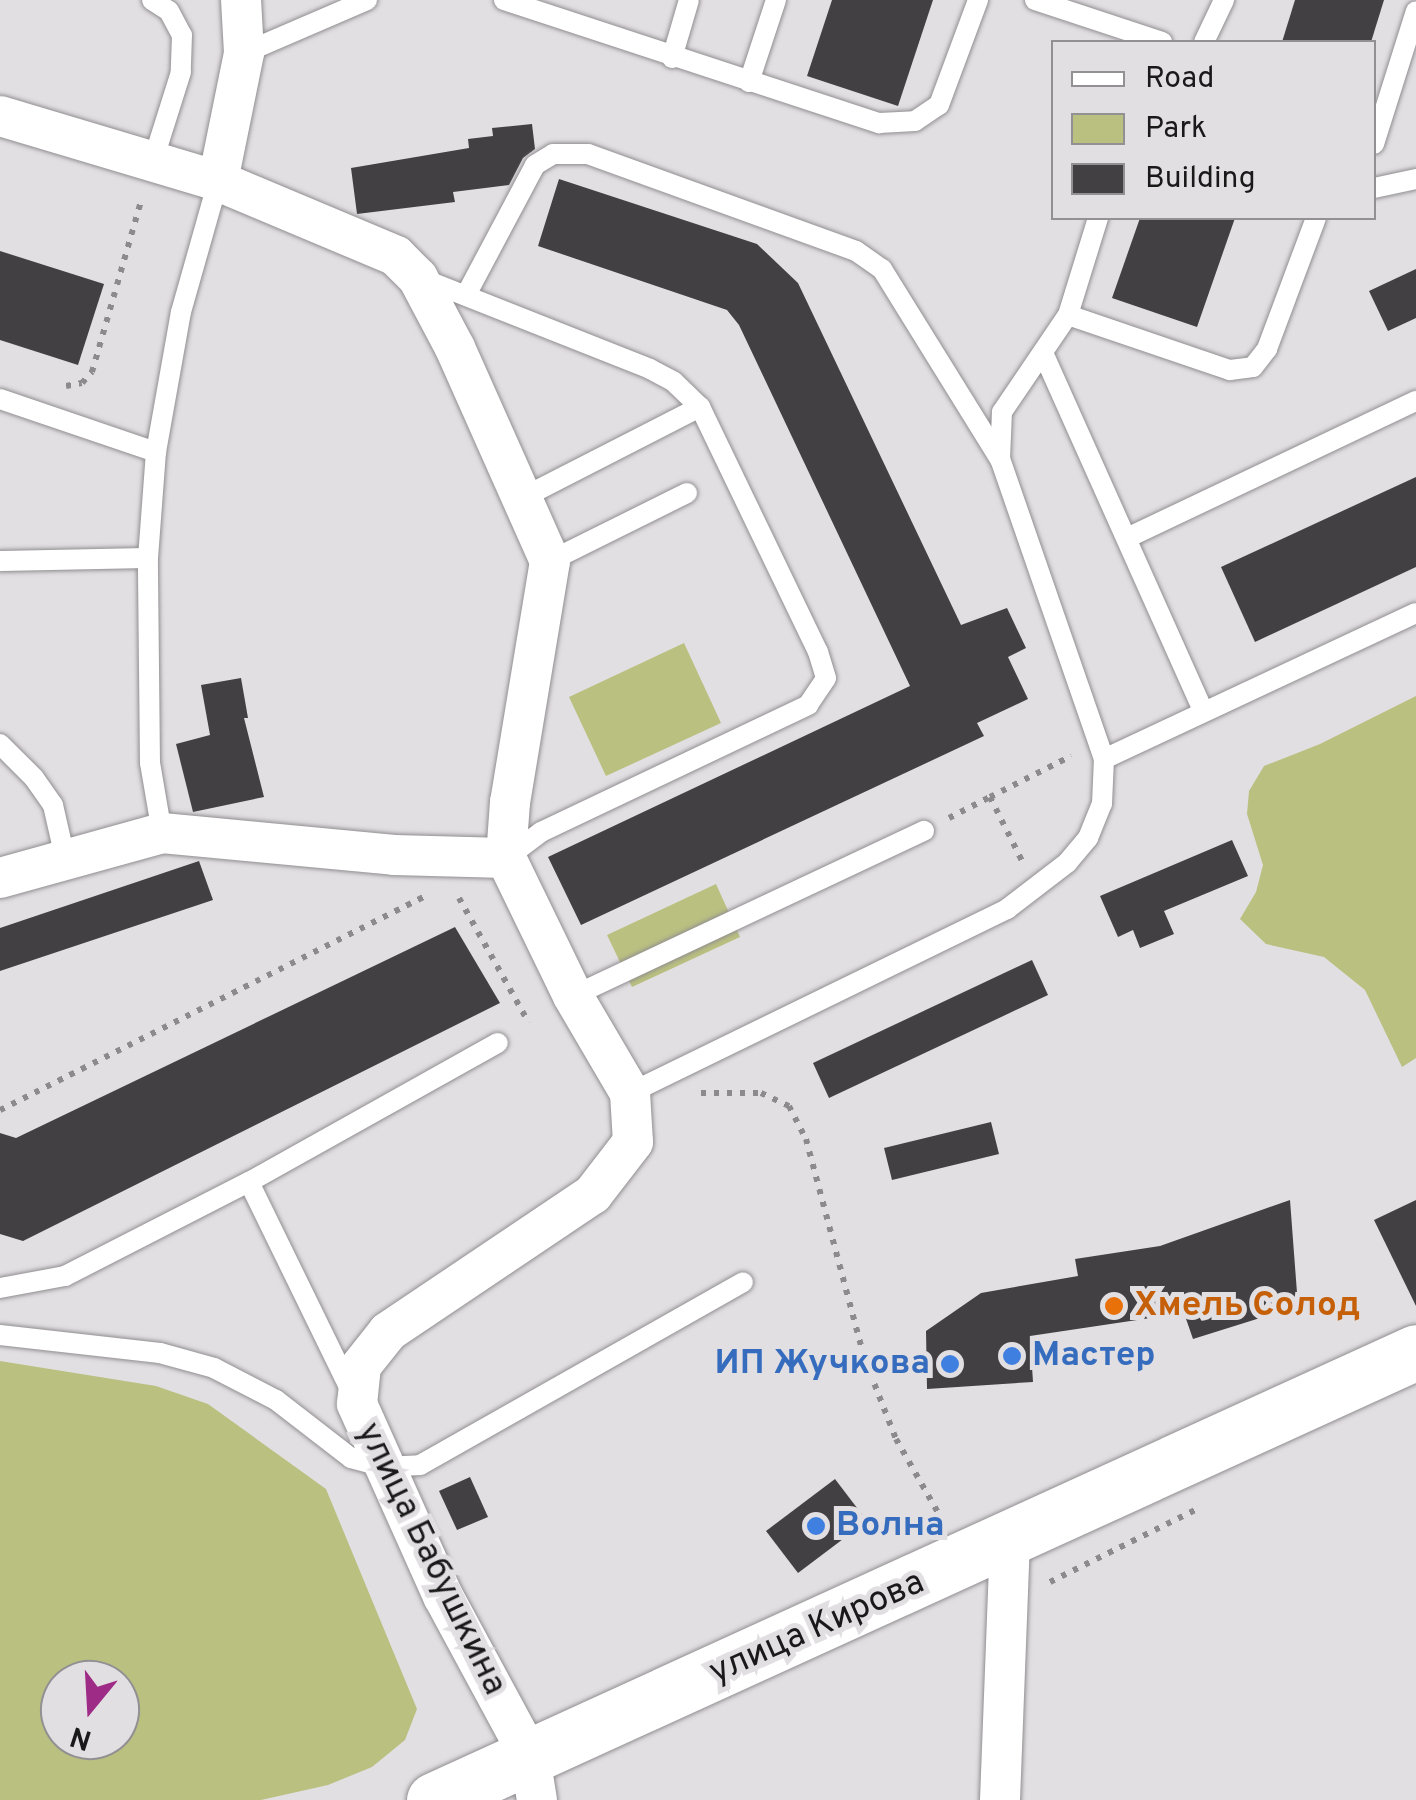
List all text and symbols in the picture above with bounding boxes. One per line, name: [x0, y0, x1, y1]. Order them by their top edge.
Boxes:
legend: [1051, 40, 1376, 220]
text: Road: [1145, 61, 1214, 98]
text: Park: [1145, 111, 1207, 148]
text: Building: [1145, 161, 1256, 198]
place label: Хмель Солод: [1134, 1285, 1360, 1327]
marker: Хмель Солод: [1103, 1295, 1125, 1317]
place label: Мастер: [1032, 1335, 1156, 1377]
place label: ИП Жучкова: [715, 1343, 930, 1385]
marker: Мастер: [1001, 1345, 1023, 1367]
marker: ИП Жучкова: [939, 1353, 961, 1375]
street label: улица Бабушкина: [347, 1416, 515, 1702]
place label: Волна: [836, 1505, 945, 1547]
marker: Волна: [805, 1515, 827, 1537]
street label: улица Кирова: [703, 1562, 931, 1694]
north arrow: [40, 1660, 140, 1760]
text: N: [66, 1716, 96, 1757]

